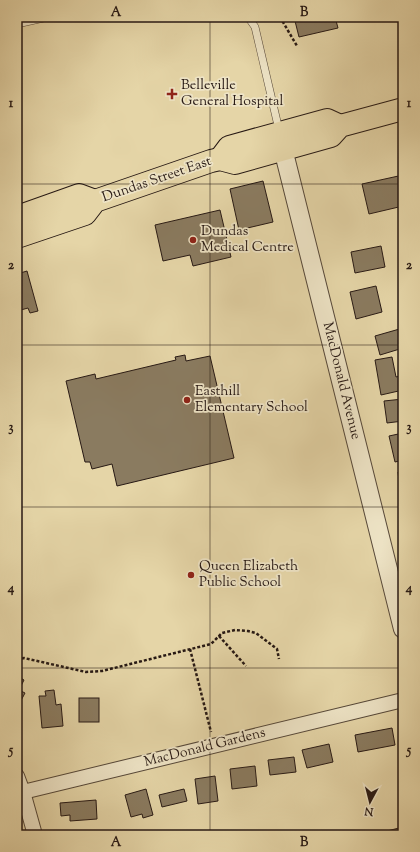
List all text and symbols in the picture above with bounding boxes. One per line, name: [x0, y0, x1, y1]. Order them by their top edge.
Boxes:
text: A: [111, 4, 122, 22]
text: B: [300, 4, 309, 22]
place label: Belleville General Hospital: [181, 76, 283, 112]
marker: Belleville General Hospital: [166, 88, 178, 100]
text: 1: [9, 95, 14, 113]
text: 1: [407, 95, 412, 113]
street label: Dundas Street East: [100, 152, 215, 208]
place label: Dundas Medical Centre: [201, 222, 294, 258]
marker: Dundas Medical Centre: [188, 235, 198, 245]
text: 2: [8, 257, 15, 275]
text: 2: [406, 257, 413, 275]
street label: MacDonald Avenue: [317, 320, 365, 442]
place label: Easthill Elementary School: [195, 382, 308, 418]
marker: Easthill Elementary School: [182, 395, 192, 405]
text: 3: [8, 419, 14, 437]
text: 3: [406, 419, 412, 437]
place label: Queen Elizabeth Public School: [199, 557, 298, 593]
marker: Queen Elizabeth Public School: [186, 570, 196, 580]
text: 4: [7, 580, 15, 598]
text: 4: [405, 580, 413, 598]
street label: MacDonald Gardens: [142, 723, 268, 773]
text: 5: [8, 742, 14, 760]
text: 5: [406, 742, 412, 760]
north arrow: [350, 782, 390, 822]
text: N: [363, 802, 375, 820]
text: A: [111, 834, 122, 852]
text: B: [300, 834, 309, 852]

